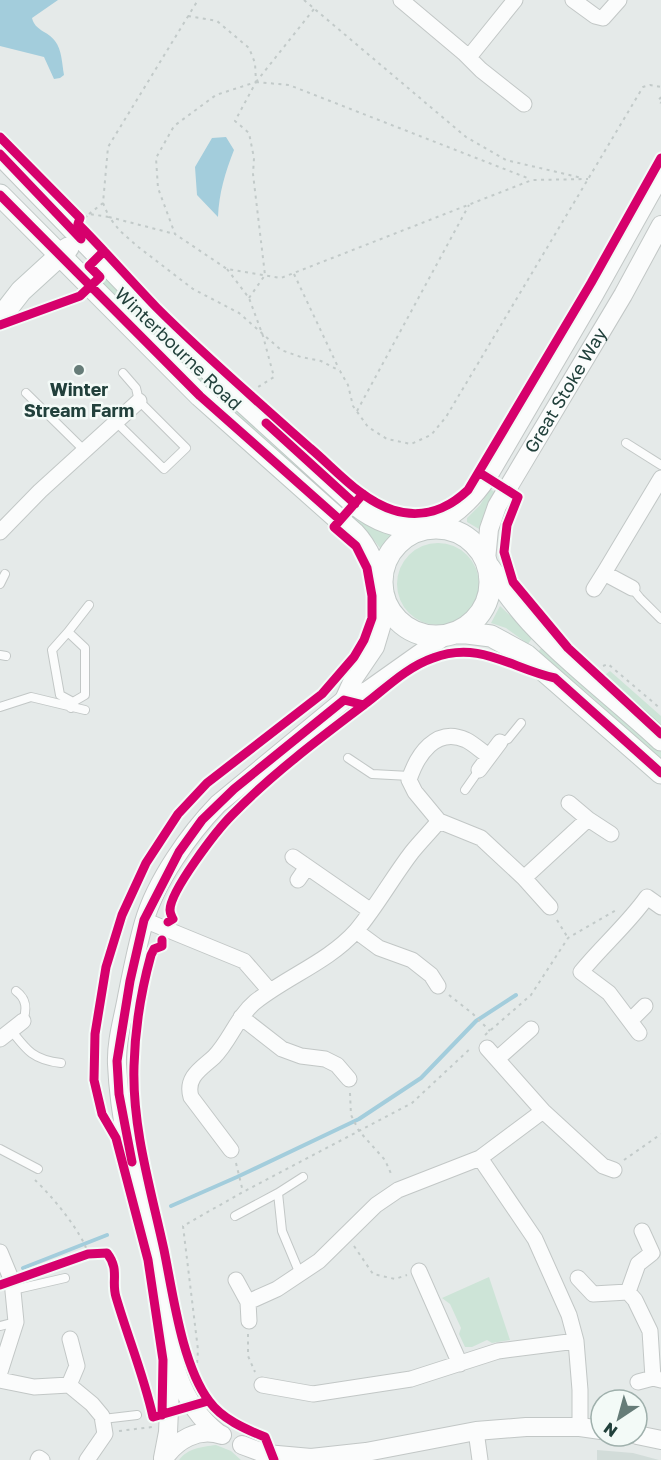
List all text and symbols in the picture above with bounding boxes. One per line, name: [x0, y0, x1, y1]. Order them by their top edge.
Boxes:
street label: Winterbourne Road: [111, 282, 247, 414]
street label: Great Stoke Way: [519, 323, 611, 457]
marker: Winter Stream Farm: [72, 363, 86, 377]
place label: Winter Stream Farm: [24, 378, 134, 421]
north arrow: [589, 1388, 649, 1448]
text: N: [599, 1418, 621, 1442]

